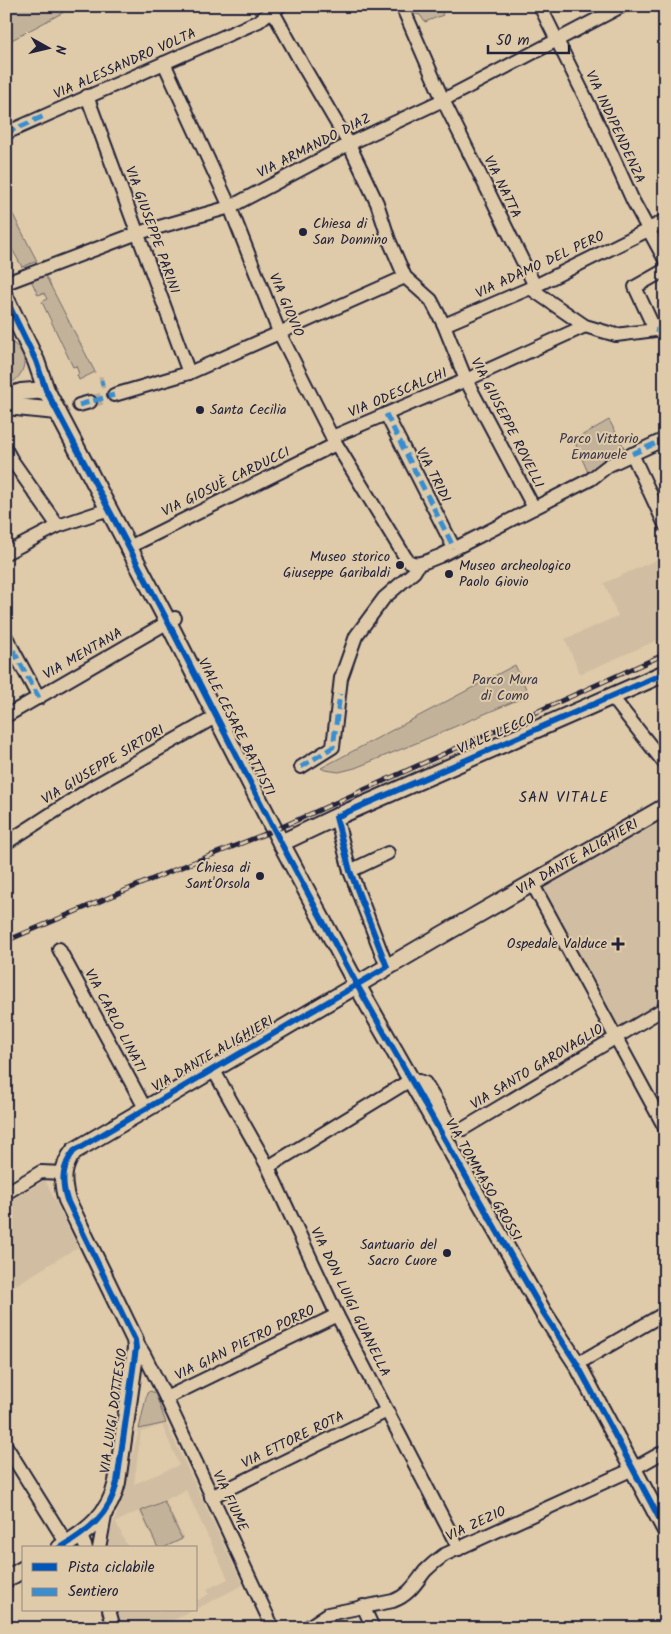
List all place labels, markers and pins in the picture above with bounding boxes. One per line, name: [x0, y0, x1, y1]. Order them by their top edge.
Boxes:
place label: Chiesa di San Donnino: [313, 213, 388, 251]
marker: Chiesa di San Donnino: [297, 226, 309, 238]
place label: Santa Cecilia: [210, 399, 287, 421]
marker: Santa Cecilia: [194, 404, 206, 416]
place label: Museo storico Giuseppe Garibaldi: [283, 546, 391, 584]
place label: Museo archeologico Paolo Giovio: [459, 555, 571, 593]
marker: Museo storico Giuseppe Garibaldi: [394, 559, 406, 571]
marker: Museo archeologico Paolo Giovio: [443, 568, 455, 580]
place label: Chiesa di Sant'Orsola: [186, 857, 251, 895]
marker: Chiesa di Sant'Orsola: [254, 870, 266, 882]
place label: Ospedale Valduce: [507, 933, 608, 955]
marker: Ospedale Valduce: [611, 937, 625, 951]
place label: Santuario del Sacro Cuore: [360, 1234, 438, 1272]
marker: Santuario del Sacro Cuore: [441, 1247, 453, 1259]

